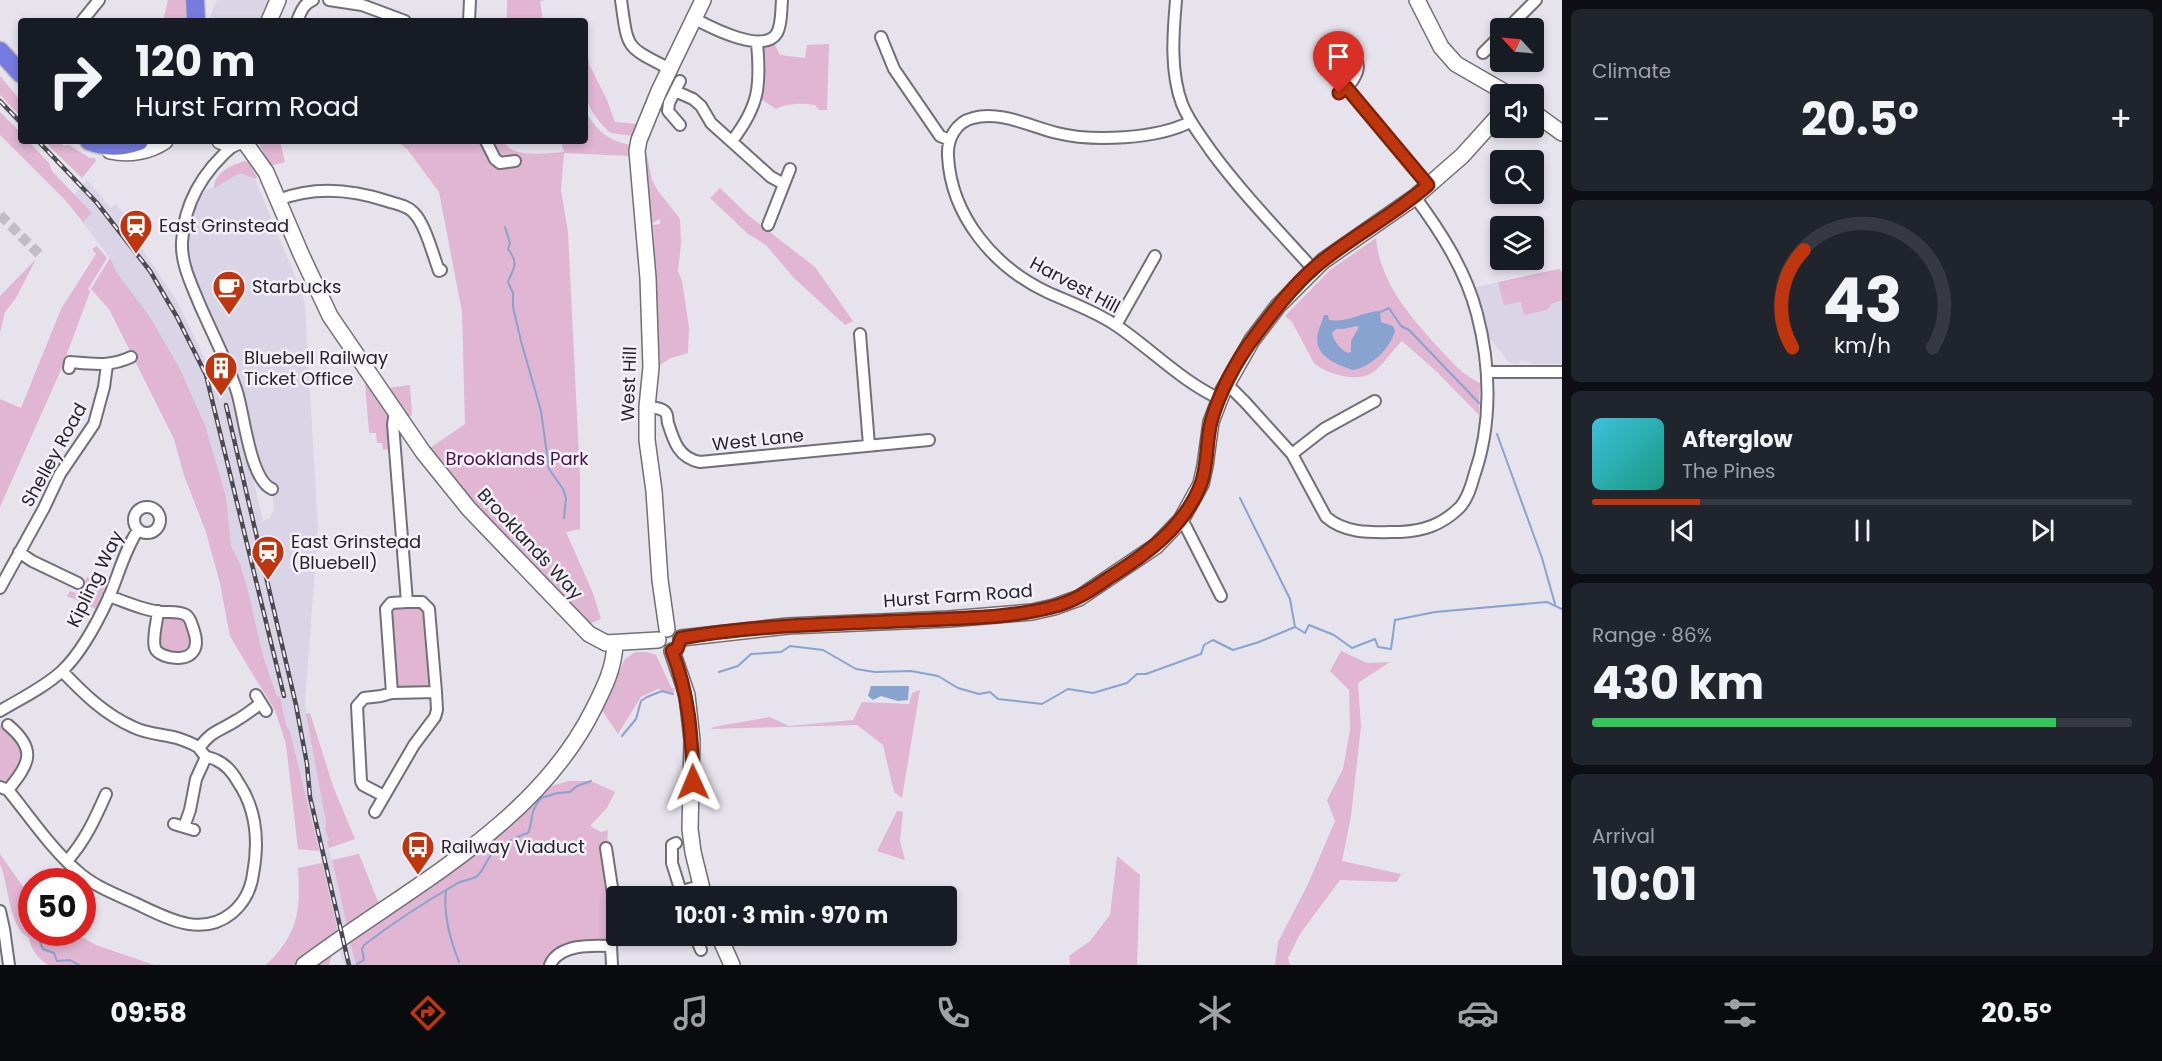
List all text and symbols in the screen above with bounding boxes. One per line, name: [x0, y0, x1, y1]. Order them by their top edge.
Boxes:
north arrow: [1490, 18, 1544, 72]
map controls: [1490, 18, 1544, 270]
pin: [1313, 31, 1364, 93]
text: 120 m: [135, 32, 256, 91]
icon: arrive: [1322, 40, 1355, 73]
icon: right: [36, 42, 114, 120]
text: Climate: [1592, 57, 1671, 85]
button: sound: [1490, 84, 1544, 138]
text: Hurst Farm Road: [135, 88, 359, 125]
text: 20.5°: [1801, 88, 1919, 151]
text: −: [1592, 96, 1610, 143]
text: +: [2109, 96, 2132, 143]
button: search: [1490, 150, 1544, 204]
station icon: East Grinstead: [118, 208, 154, 255]
place label: East Grinstead: [159, 213, 289, 238]
button: layers: [1490, 216, 1544, 270]
street label: Harvest Hill: [1026, 250, 1125, 319]
text: 43: [1822, 256, 1902, 344]
cafe icon: Starbucks: [211, 269, 247, 316]
place label: Starbucks: [252, 274, 341, 299]
text: km/h: [1833, 331, 1891, 362]
place label: Bluebell Railway Ticket Office: [244, 345, 388, 391]
street label: West Hill: [615, 346, 642, 422]
building icon: Bluebell Railway Ticket Office: [203, 350, 239, 397]
street label: Shelley Road: [15, 398, 92, 511]
street label: West Lane: [711, 422, 805, 457]
text: Afterglow: [1682, 424, 1793, 455]
park label: Brooklands Park: [445, 446, 589, 471]
text: The Pines: [1682, 457, 1776, 485]
street label: Brooklands Way: [472, 482, 589, 605]
icon: previous: [1666, 514, 1699, 547]
icon: pause: [1846, 514, 1879, 547]
icon: next: [2026, 514, 2059, 547]
street label: Kipling Way: [60, 526, 129, 631]
place label: East Grinstead (Bluebell): [291, 529, 421, 575]
station icon: East Grinstead (Bluebell): [250, 534, 286, 581]
street label: Hurst Farm Road: [883, 578, 1033, 613]
text: Range · 86%: [1592, 621, 1712, 649]
text: 430 km: [1592, 652, 1764, 715]
position arrow: [661, 750, 725, 814]
text: Arrival: [1592, 822, 1655, 850]
bus stop icon: Railway Viaduct: [400, 829, 436, 876]
place label: Railway Viaduct: [441, 834, 585, 859]
text: 10:01: [1592, 853, 1697, 916]
speed limit sign: 50: [18, 868, 96, 946]
text: 10:01 · 3 min · 970 m: [675, 900, 888, 931]
icon: directions: [407, 992, 449, 1034]
icon: music: [670, 992, 712, 1034]
icon: phone: [932, 992, 974, 1034]
icon: climate: [1194, 992, 1236, 1034]
icon: car: [1457, 992, 1499, 1034]
icon: filters: [1719, 992, 1761, 1034]
text: 09:58: [110, 994, 187, 1031]
text: 20.5°: [1981, 994, 2052, 1031]

